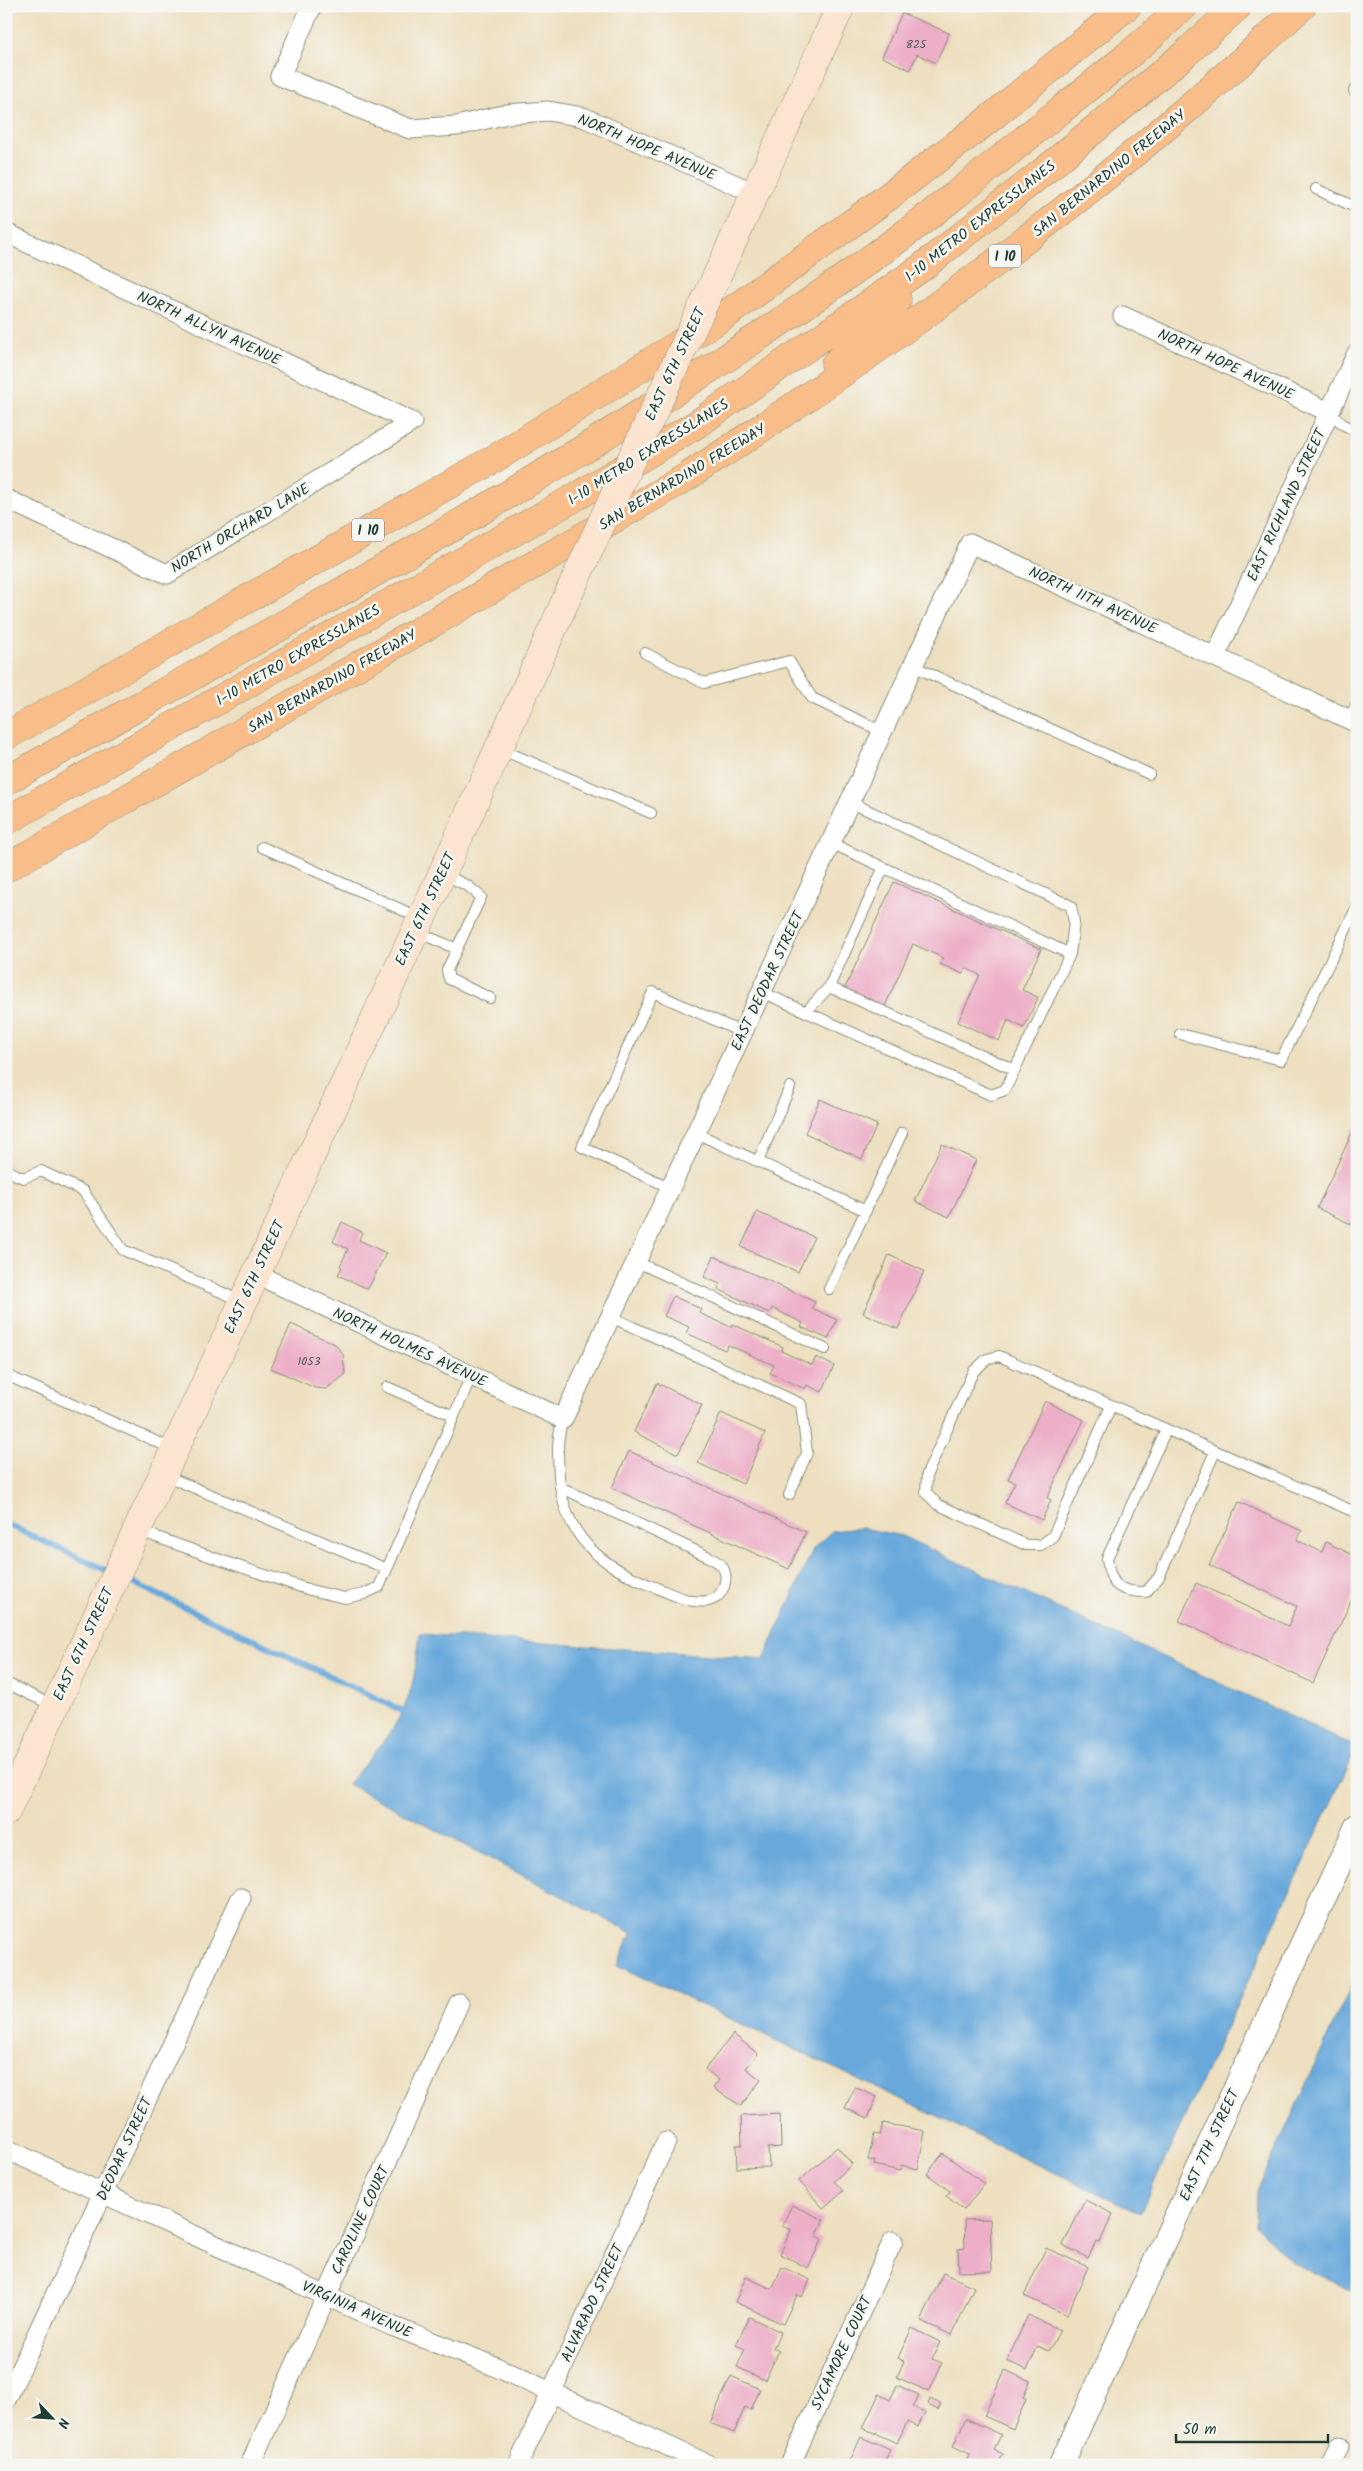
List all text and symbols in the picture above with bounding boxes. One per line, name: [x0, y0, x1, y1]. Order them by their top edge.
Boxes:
house number: 825: [906, 35, 928, 54]
street label: SAN BERNARDINO FREEWAY: [1028, 103, 1193, 243]
street label: NORTH HOPE AVENUE: [574, 108, 721, 188]
street label: I-10 METRO EXPRESSLANES: [900, 155, 1061, 289]
road number: I 10: [989, 245, 1021, 268]
street label: NORTH ALLYN AVENUE: [133, 285, 286, 373]
street label: EAST 6TH STREET: [639, 302, 714, 425]
street label: NORTH HOPE AVENUE: [1153, 323, 1299, 408]
street label: I-10 METRO EXPRESSLANES: [563, 393, 734, 512]
street label: SAN BERNARDINO FREEWAY: [594, 417, 772, 538]
street label: EAST RICHLAND STREET: [1241, 423, 1334, 586]
street label: NORTH ORCHARD LANE: [166, 477, 316, 580]
road number: I 10: [352, 518, 384, 542]
street label: NORTH 11TH AVENUE: [1024, 561, 1162, 642]
street label: I-10 METRO EXPRESSLANES: [212, 599, 385, 713]
street label: SAN BERNARDINO FREEWAY: [243, 623, 423, 740]
street label: EAST 6TH STREET: [389, 847, 464, 970]
street label: EAST DEODAR STREET: [725, 906, 812, 1055]
street label: EAST 6TH STREET: [218, 1215, 293, 1338]
street label: NORTH HOLMES AVENUE: [328, 1302, 492, 1395]
house number: 1053: [297, 1352, 321, 1371]
street label: EAST 6TH STREET: [47, 1582, 122, 1705]
street label: EAST 7TH STREET: [1173, 2084, 1247, 2205]
street label: DEODAR STREET: [90, 2092, 160, 2205]
street label: CAROLINE COURT: [325, 2160, 398, 2279]
street label: ALVARADO STREET: [555, 2239, 632, 2366]
street label: VIRGINIA AVENUE: [297, 2275, 417, 2346]
street label: SYCAMORE COURT: [805, 2291, 880, 2414]
north arrow: [28, 2394, 78, 2444]
scale bar: [1176, 2411, 1328, 2443]
text: N: [51, 2414, 75, 2432]
text: 50 m: [1183, 2418, 1217, 2442]

